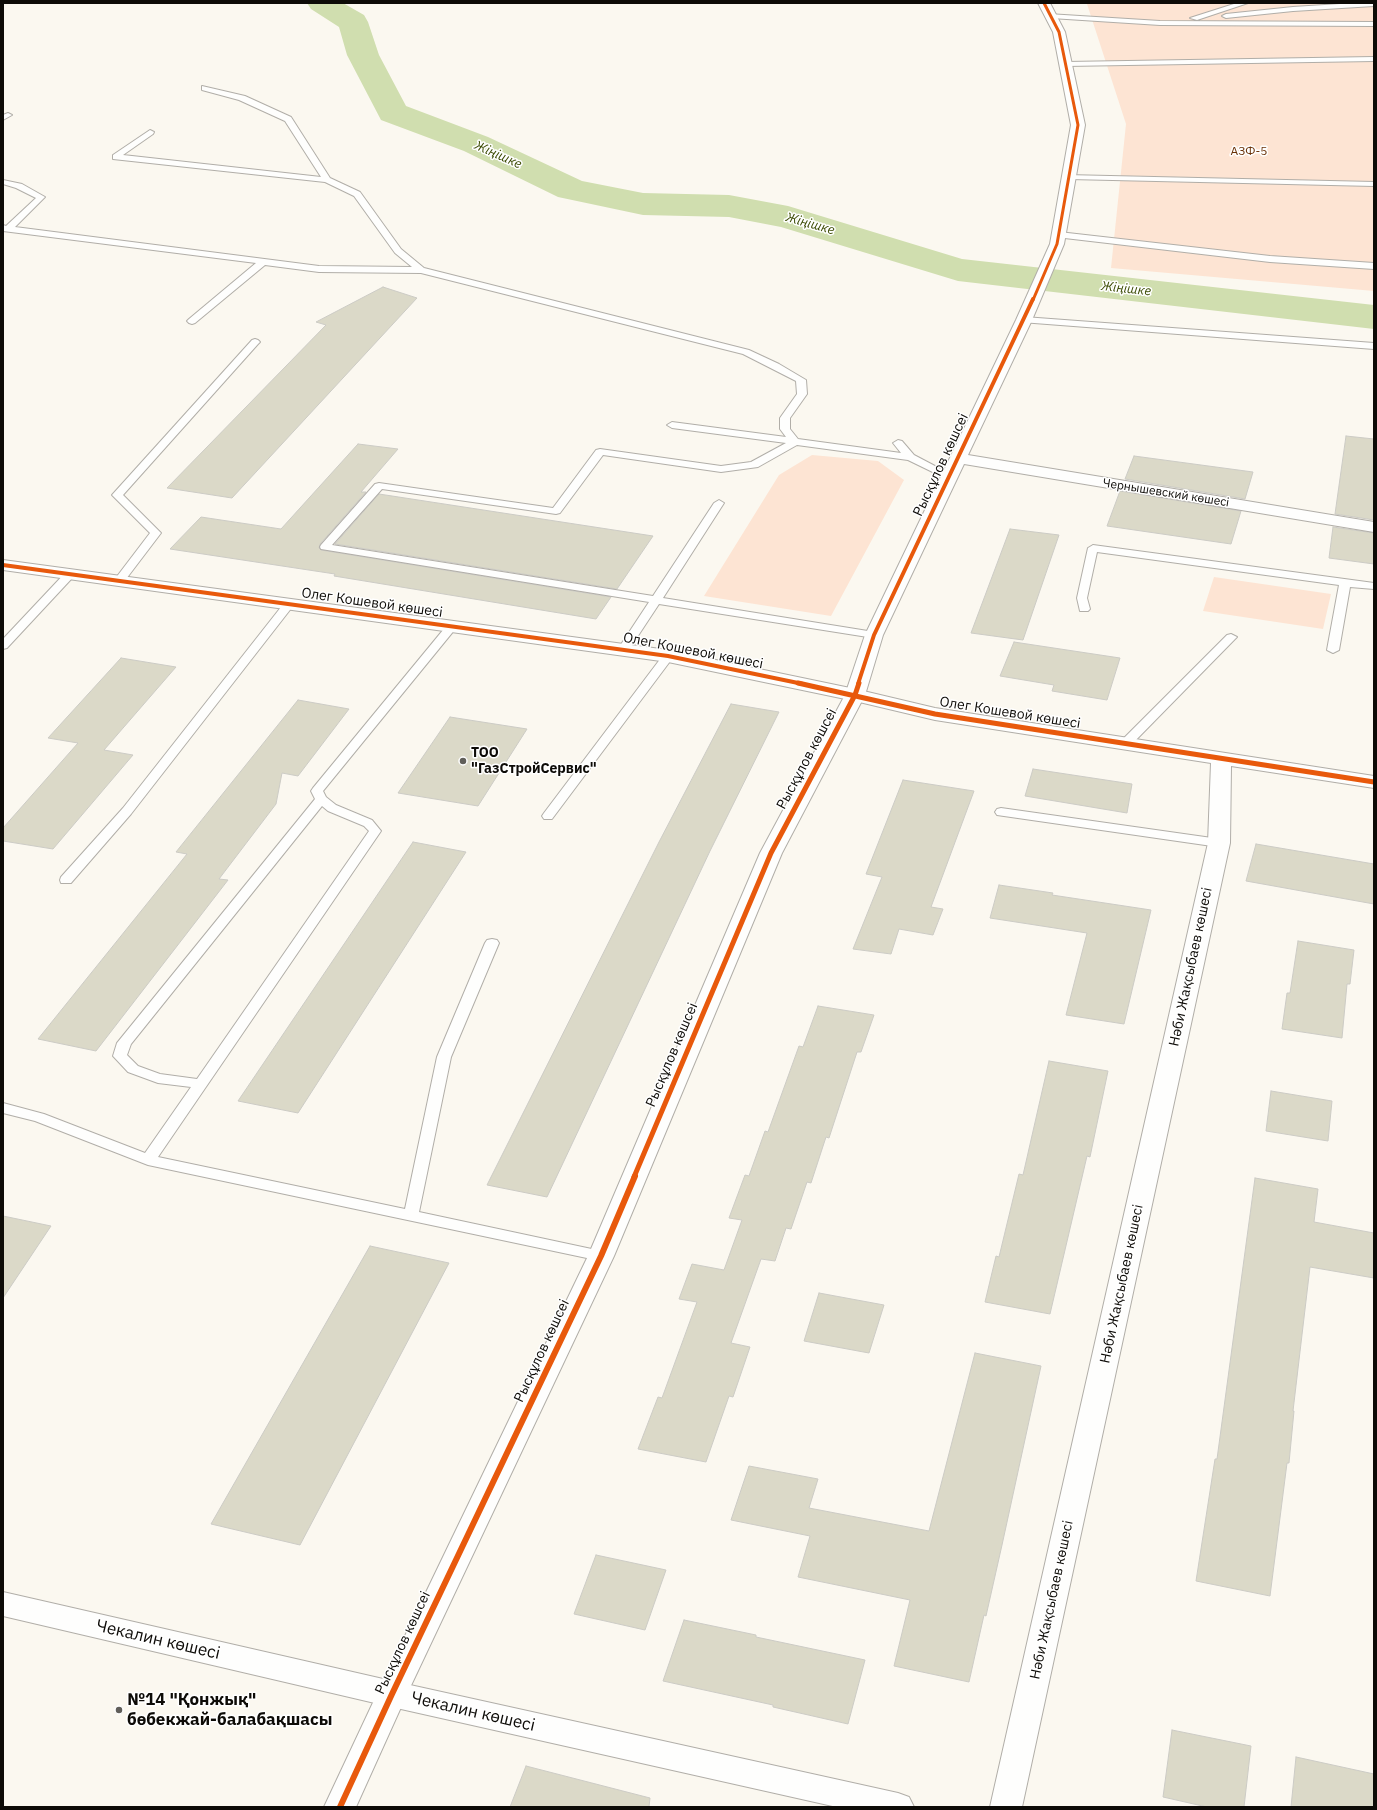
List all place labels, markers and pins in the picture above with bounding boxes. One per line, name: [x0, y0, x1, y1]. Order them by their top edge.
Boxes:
place label: ТОО "ГазСтройСервис": [471, 745, 597, 778]
marker: ТОО "ГазСтройСервис": [458, 756, 468, 766]
place label: №14 "Қонжық" бөбекжай-балабақшасы: [127, 1690, 332, 1730]
marker: №14 "Қонжық" бөбекжай-балабақшасы: [114, 1705, 124, 1715]

